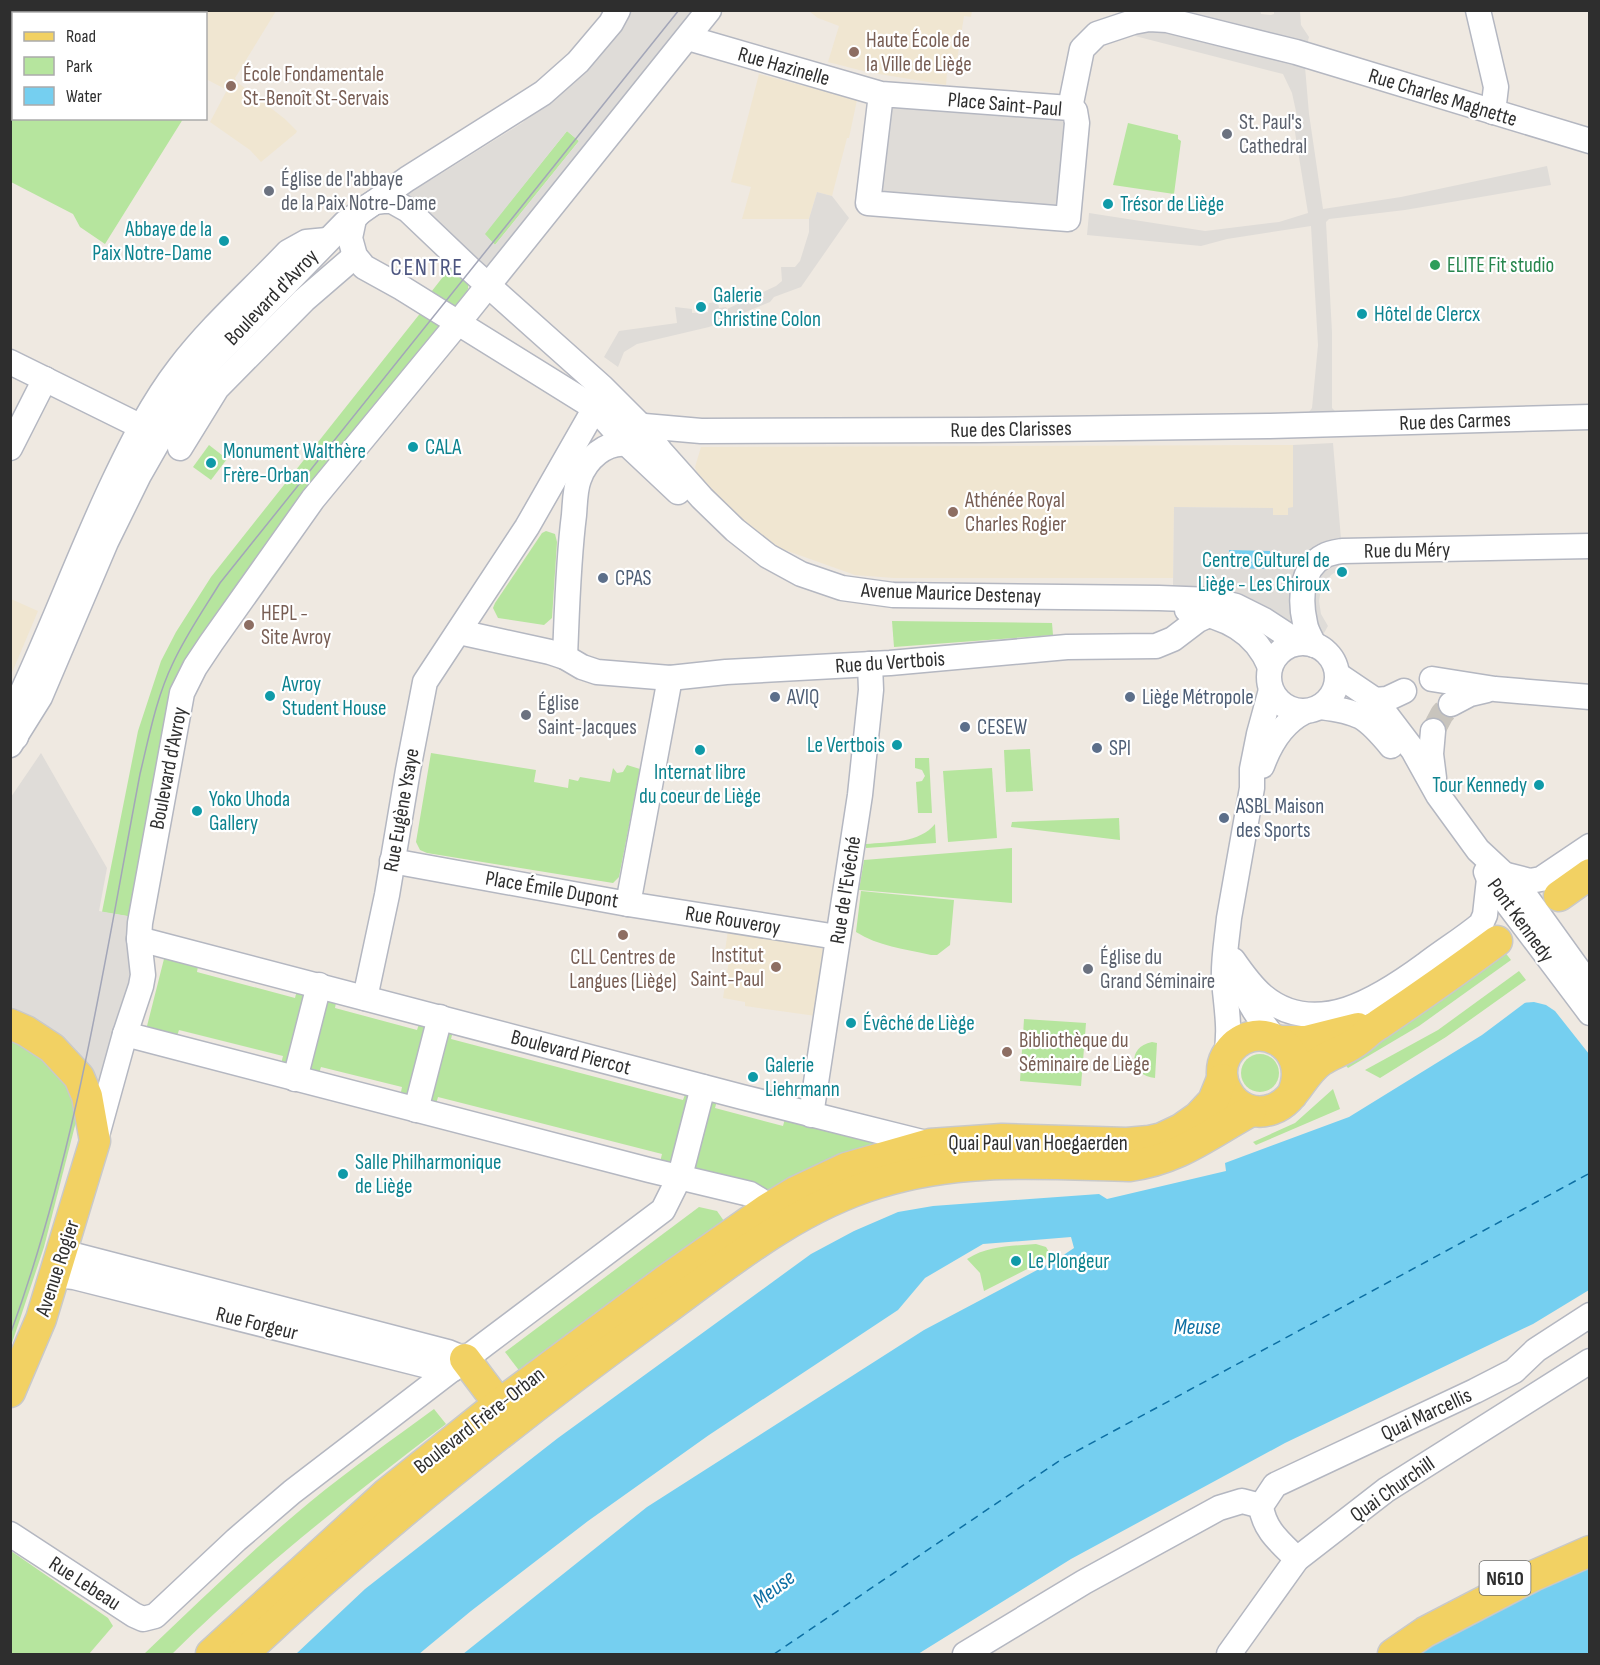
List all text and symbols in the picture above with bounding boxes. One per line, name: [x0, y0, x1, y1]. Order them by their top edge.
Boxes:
legend: [12, 12, 207, 120]
text: Road: [66, 26, 96, 47]
place label: Haute École de la Ville de Liège: [866, 28, 972, 77]
street label: Rue Hazinelle: [735, 41, 833, 91]
marker: Haute École de la Ville de Liège: [847, 45, 861, 59]
text: Park: [66, 56, 92, 77]
place label: École Fondamentale St-Benoît St-Servais: [243, 62, 389, 111]
street label: Rue Charles Magnette: [1365, 63, 1520, 132]
marker: École Fondamentale St-Benoît St-Servais: [224, 79, 238, 93]
text: Water: [66, 86, 102, 107]
street label: Place Saint-Paul: [947, 87, 1063, 122]
place label: St. Paul's Cathedral: [1239, 110, 1307, 159]
marker: St. Paul's Cathedral: [1220, 127, 1234, 141]
place label: Église de l'abbaye de la Paix Notre-Dame: [281, 167, 437, 216]
marker: Église de l'abbaye de la Paix Notre-Dame: [262, 184, 276, 198]
place label: Trésor de Liège: [1120, 192, 1224, 217]
marker: Trésor de Liège: [1101, 197, 1115, 211]
place label: Abbaye de la Paix Notre-Dame: [92, 217, 212, 266]
marker: Abbaye de la Paix Notre-Dame: [217, 234, 231, 248]
street label: Boulevard d'Avroy: [219, 244, 323, 351]
district label: CENTRE: [390, 253, 464, 282]
place label: ELITE Fit studio: [1447, 253, 1554, 278]
marker: ELITE Fit studio: [1428, 258, 1442, 272]
place label: Galerie Christine Colon: [713, 283, 821, 332]
marker: Galerie Christine Colon: [694, 300, 708, 314]
place label: Hôtel de Clercx: [1374, 302, 1480, 327]
marker: Hôtel de Clercx: [1355, 307, 1369, 321]
street label: Rue des Carmes: [1399, 407, 1511, 436]
street label: Rue des Clarisses: [950, 416, 1072, 443]
place label: CALA: [425, 435, 462, 460]
place label: Monument Walthère Frère-Orban: [223, 439, 366, 488]
marker: CALA: [406, 440, 420, 454]
marker: Monument Walthère Frère-Orban: [204, 456, 218, 470]
place label: Athénée Royal Charles Rogier: [964, 488, 1066, 537]
marker: Athénée Royal Charles Rogier: [946, 505, 960, 519]
street label: Rue du Méry: [1364, 537, 1450, 564]
place label: Centre Culturel de Liège - Les Chiroux: [1198, 548, 1330, 597]
marker: Centre Culturel de Liège - Les Chiroux: [1335, 565, 1349, 579]
place label: CPAS: [615, 566, 652, 591]
marker: CPAS: [596, 571, 610, 585]
street label: Avenue Maurice Destenay: [860, 578, 1041, 609]
place label: HEPL - Site Avroy: [261, 601, 331, 650]
marker: HEPL - Site Avroy: [242, 618, 256, 632]
street label: Rue du Vertbois: [834, 646, 946, 679]
place label: Avroy Student House: [281, 672, 386, 721]
place label: AVIQ: [786, 685, 819, 710]
place label: Liège Métropole: [1142, 685, 1254, 710]
marker: Avroy Student House: [263, 689, 277, 703]
marker: AVIQ: [768, 690, 782, 704]
marker: Liège Métropole: [1123, 690, 1137, 704]
place label: Église Saint-Jacques: [538, 691, 637, 740]
street label: Boulevard d'Avroy: [144, 705, 193, 831]
marker: Église Saint-Jacques: [519, 708, 533, 722]
place label: CESEW: [977, 715, 1027, 740]
marker: CESEW: [958, 720, 972, 734]
place label: Le Vertbois: [807, 733, 885, 758]
place label: SPI: [1109, 736, 1131, 761]
marker: Le Vertbois: [890, 738, 904, 752]
marker: SPI: [1090, 741, 1104, 755]
marker: Internat libre du coeur de Liège: [693, 743, 707, 757]
street label: Rue Eugène Ysaye: [378, 746, 425, 874]
place label: Internat libre du coeur de Liège: [639, 760, 761, 809]
place label: Tour Kennedy: [1432, 773, 1527, 798]
marker: Tour Kennedy: [1532, 778, 1546, 792]
place label: Yoko Uhoda Gallery: [209, 787, 290, 836]
place label: ASBL Maison des Sports: [1235, 794, 1324, 843]
marker: Yoko Uhoda Gallery: [190, 804, 204, 818]
marker: ASBL Maison des Sports: [1217, 811, 1231, 825]
street label: Rue de l'Evêché: [825, 834, 866, 946]
street label: Place Émile Dupont: [483, 865, 620, 914]
street label: Pont Kennedy: [1482, 874, 1559, 967]
street label: Rue Rouveroy: [684, 901, 782, 940]
marker: CLL Centres de Langues (Liège): [616, 928, 630, 942]
place label: Institut Saint-Paul: [690, 943, 764, 992]
place label: CLL Centres de Langues (Liège): [569, 945, 677, 994]
place label: Église du Grand Séminaire: [1100, 945, 1215, 994]
marker: Institut Saint-Paul: [769, 960, 783, 974]
marker: Église du Grand Séminaire: [1081, 962, 1095, 976]
place label: Évêché de Liège: [863, 1011, 975, 1036]
marker: Évêché de Liège: [844, 1016, 858, 1030]
street label: Boulevard Piercot: [508, 1024, 634, 1080]
place label: Bibliothèque du Séminaire de Liège: [1019, 1028, 1150, 1077]
marker: Bibliothèque du Séminaire de Liège: [1000, 1045, 1014, 1059]
place label: Galerie Liehrmann: [765, 1053, 840, 1102]
marker: Galerie Liehrmann: [746, 1070, 760, 1084]
street label: Quai Paul van Hoegaerden: [948, 1131, 1128, 1156]
place label: Salle Philharmonique de Liège: [355, 1150, 501, 1199]
marker: Salle Philharmonique de Liège: [336, 1167, 350, 1181]
street label: Avenue Rogier: [30, 1217, 85, 1320]
place label: Le Plongeur: [1028, 1249, 1109, 1274]
marker: Le Plongeur: [1009, 1254, 1023, 1268]
street label: Rue Forgeur: [213, 1301, 300, 1346]
water label: Meuse: [1174, 1314, 1221, 1341]
street label: Boulevard Frère-Orban: [409, 1362, 550, 1479]
street label: Quai Marcellis: [1377, 1383, 1476, 1446]
street label: Quai Churchill: [1345, 1451, 1439, 1528]
street label: Rue Lebeau: [44, 1551, 125, 1616]
road number: N610: [1480, 1561, 1530, 1595]
water label: Meuse: [747, 1564, 801, 1614]

